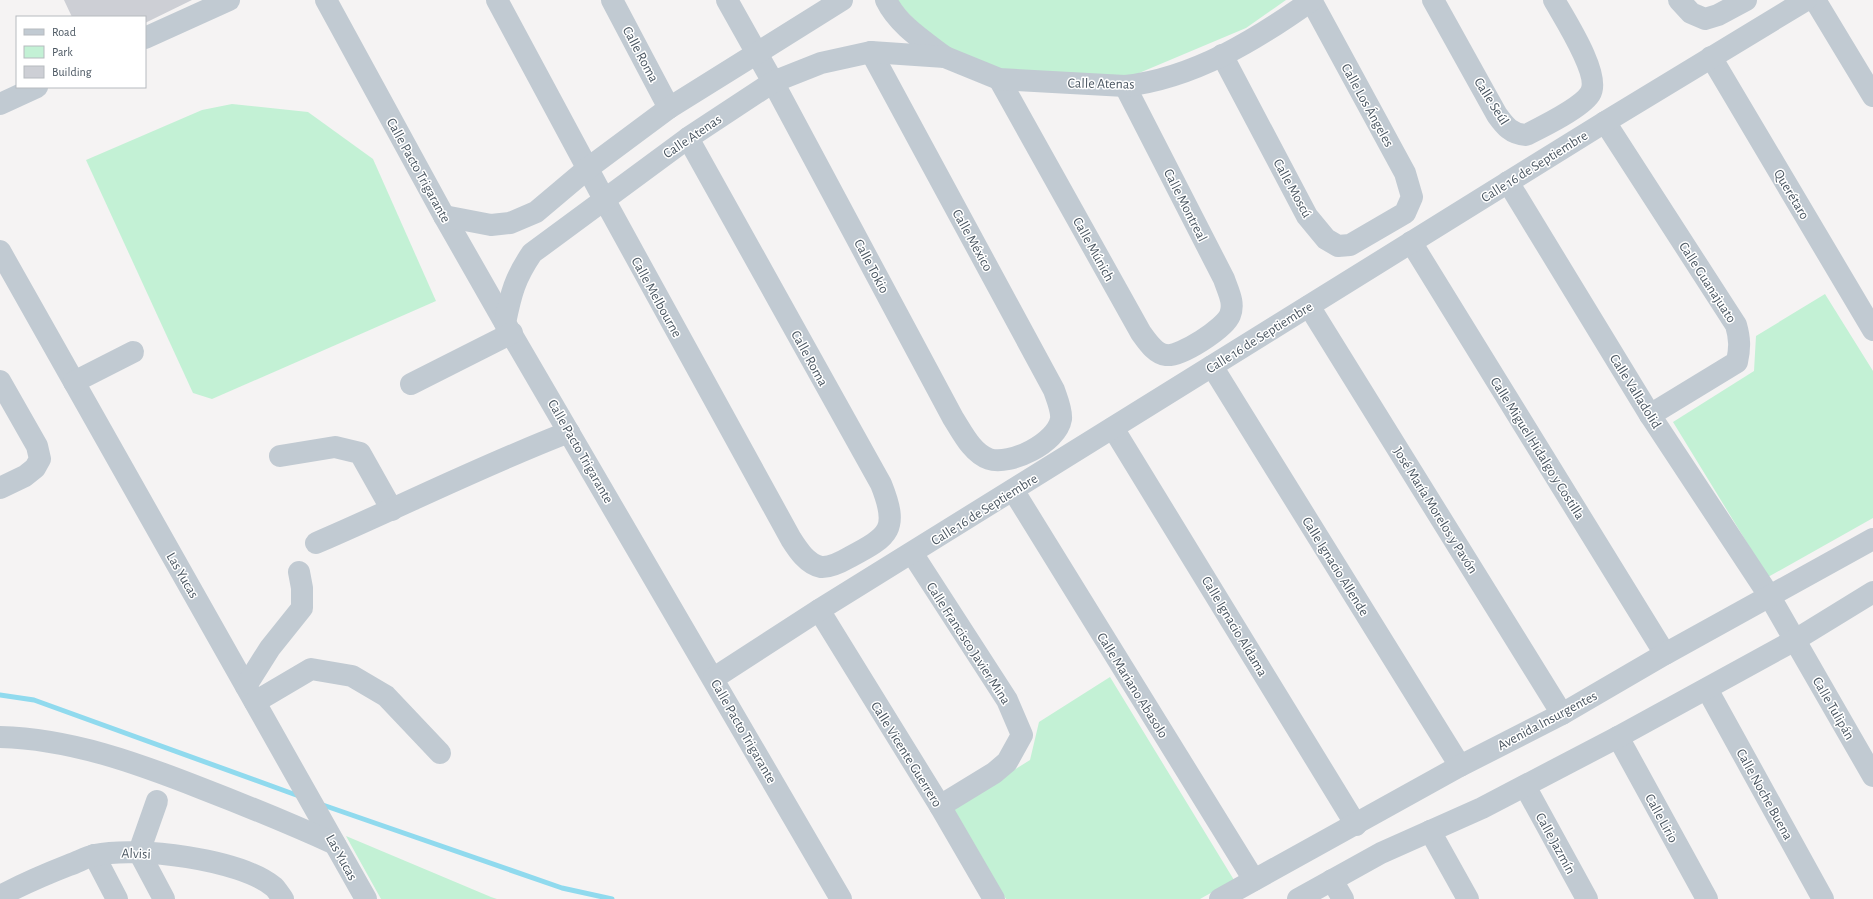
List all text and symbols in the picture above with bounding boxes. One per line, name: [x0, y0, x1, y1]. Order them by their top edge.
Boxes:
legend: [16, 16, 146, 88]
street label: Calle Roma: [620, 24, 661, 85]
text: Road: [52, 26, 76, 38]
text: Park: [52, 46, 73, 58]
street label: Calle Los Ángeles: [1338, 60, 1398, 150]
text: Building: [52, 66, 92, 78]
street label: Calle Seúl: [1471, 75, 1511, 128]
street label: Calle Atenas: [1067, 76, 1135, 92]
street label: Calle Atenas: [661, 112, 724, 161]
street label: Calle Pacto Trigarante: [384, 116, 453, 225]
street label: Calle 16 de Septiembre: [1479, 128, 1590, 205]
street label: Calle Moscú: [1270, 157, 1314, 220]
street label: Calle Montreal: [1161, 167, 1209, 244]
street label: Querétaro: [1771, 167, 1812, 222]
street label: Calle México: [949, 207, 995, 274]
street label: Calle Múnich: [1070, 215, 1116, 284]
street label: Calle Tokio: [851, 237, 891, 296]
street label: Calle Guanajuato: [1676, 240, 1738, 326]
street label: Calle Melbourne: [628, 255, 684, 340]
street label: Calle 16 de Septiembre: [1204, 299, 1315, 376]
street label: Calle Roma: [788, 328, 830, 389]
street label: Calle Valladolid: [1607, 352, 1664, 431]
street label: Calle Miguel Hidalgo y Costilla: [1488, 375, 1587, 523]
street label: Calle Pacto Trigarante: [545, 397, 615, 506]
street label: José María Morelos y Pavón: [1390, 445, 1480, 576]
street label: Calle 16 de Septiembre: [929, 471, 1040, 548]
street label: Calle Ignacio Allende: [1299, 515, 1371, 618]
street label: Las Yucas: [163, 550, 201, 601]
street label: Calle Ignacio Aldama: [1199, 574, 1270, 679]
street label: Calle Francisco Javier Mina: [923, 580, 1013, 708]
street label: Calle Mariano Abasolo: [1094, 630, 1170, 741]
street label: Calle Tulipán: [1810, 675, 1857, 742]
street label: Calle Pacto Trigarante: [708, 677, 778, 786]
street label: Avenida Insurgentes: [1495, 689, 1600, 753]
street label: Calle Vicente Guerrero: [868, 699, 944, 810]
street label: Calle Noche Buena: [1733, 747, 1795, 843]
street label: Calle Lirio: [1642, 792, 1680, 845]
street label: Calle Jazmín: [1533, 811, 1578, 876]
street label: Las Yucas: [323, 832, 359, 883]
street label: Alvisi: [121, 846, 151, 862]

